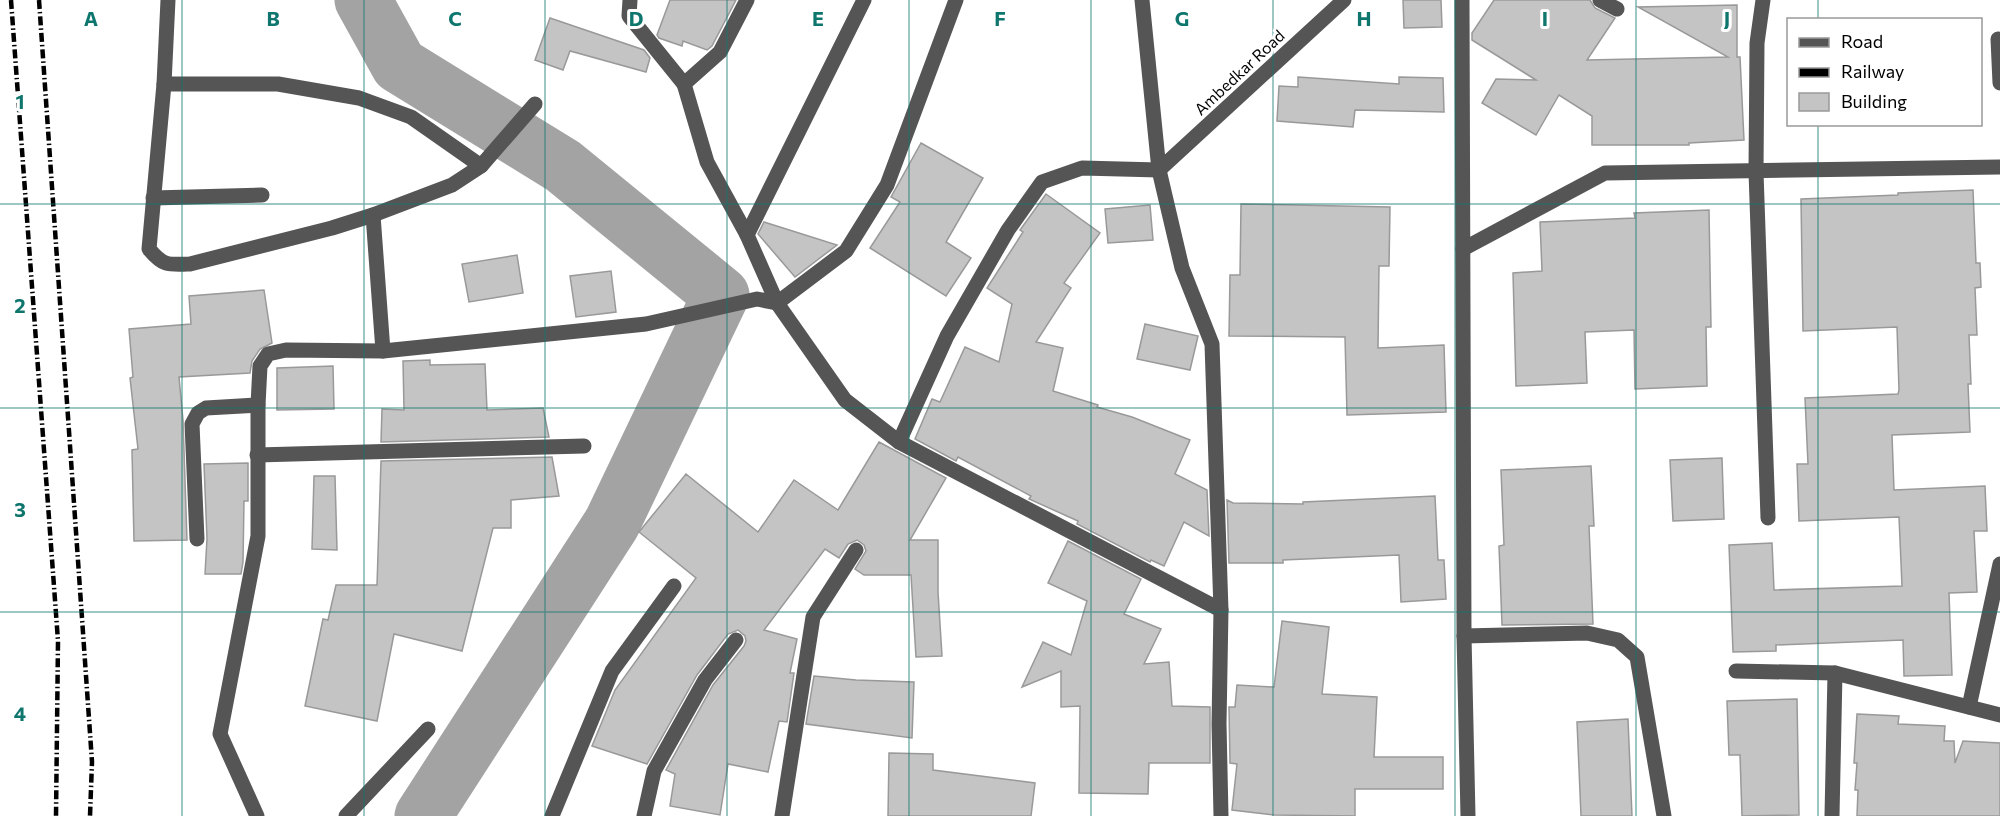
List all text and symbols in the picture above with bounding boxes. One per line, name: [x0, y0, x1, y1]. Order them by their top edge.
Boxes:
text: A: [84, 6, 98, 30]
text: B: [266, 6, 280, 30]
text: C: [448, 6, 462, 30]
text: D: [629, 6, 643, 30]
text: E: [812, 6, 824, 30]
text: F: [994, 6, 1006, 30]
text: G: [1175, 6, 1189, 30]
text: H: [1357, 6, 1372, 30]
text: I: [1542, 6, 1548, 30]
text: J: [1724, 6, 1730, 30]
legend: [1787, 18, 1982, 126]
street label: Ambedkar Road: [1190, 25, 1288, 119]
text: Road: [1841, 30, 1883, 52]
text: Railway: [1841, 60, 1904, 82]
text: 1: [15, 89, 25, 113]
text: Building: [1841, 90, 1907, 112]
text: 2: [14, 293, 26, 317]
text: 3: [14, 497, 26, 521]
text: 4: [14, 701, 26, 725]

